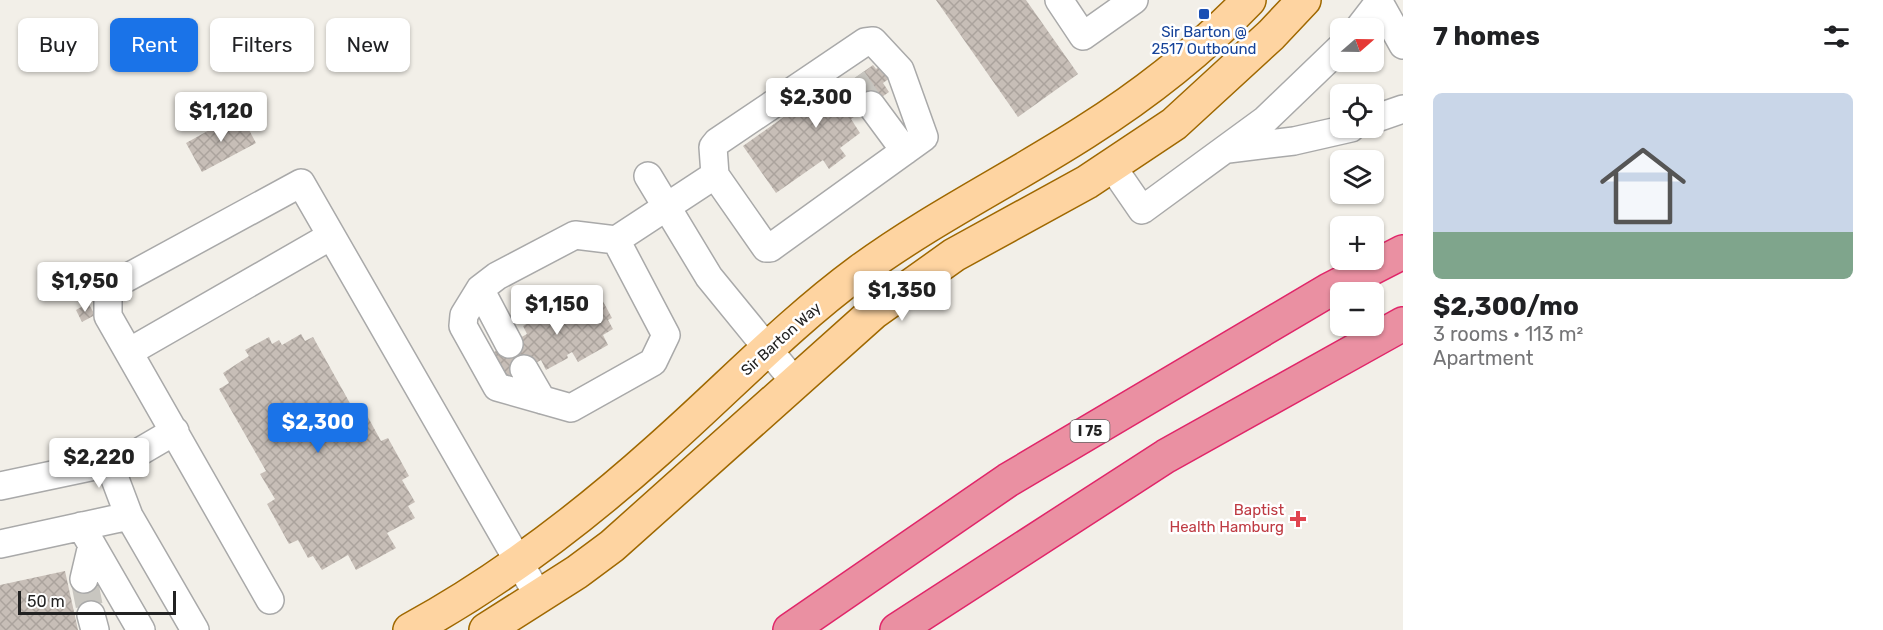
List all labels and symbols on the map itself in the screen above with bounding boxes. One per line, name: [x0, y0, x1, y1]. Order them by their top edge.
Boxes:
marker: Sir Barton @ 2517 Outbound: [1197, 7, 1211, 21]
north arrow: [1330, 18, 1384, 72]
place label: Sir Barton @ 2517 Outbound: [1152, 23, 1256, 58]
pin: $2,300: [767, 78, 865, 129]
pin: $1,120: [172, 92, 270, 143]
pin: $1,950: [36, 262, 134, 313]
pin: $1,350: [853, 271, 951, 322]
pin: $1,150: [508, 285, 606, 336]
street label: Sir Barton Way: [737, 298, 825, 380]
pin: $2,300: [269, 403, 367, 454]
road number: I 75: [1070, 420, 1110, 442]
pin: $2,220: [50, 438, 148, 489]
place label: Baptist Health Hamburg: [1170, 501, 1284, 536]
marker: Baptist Health Hamburg: [1289, 510, 1307, 528]
scale bar: [18, 588, 176, 616]

